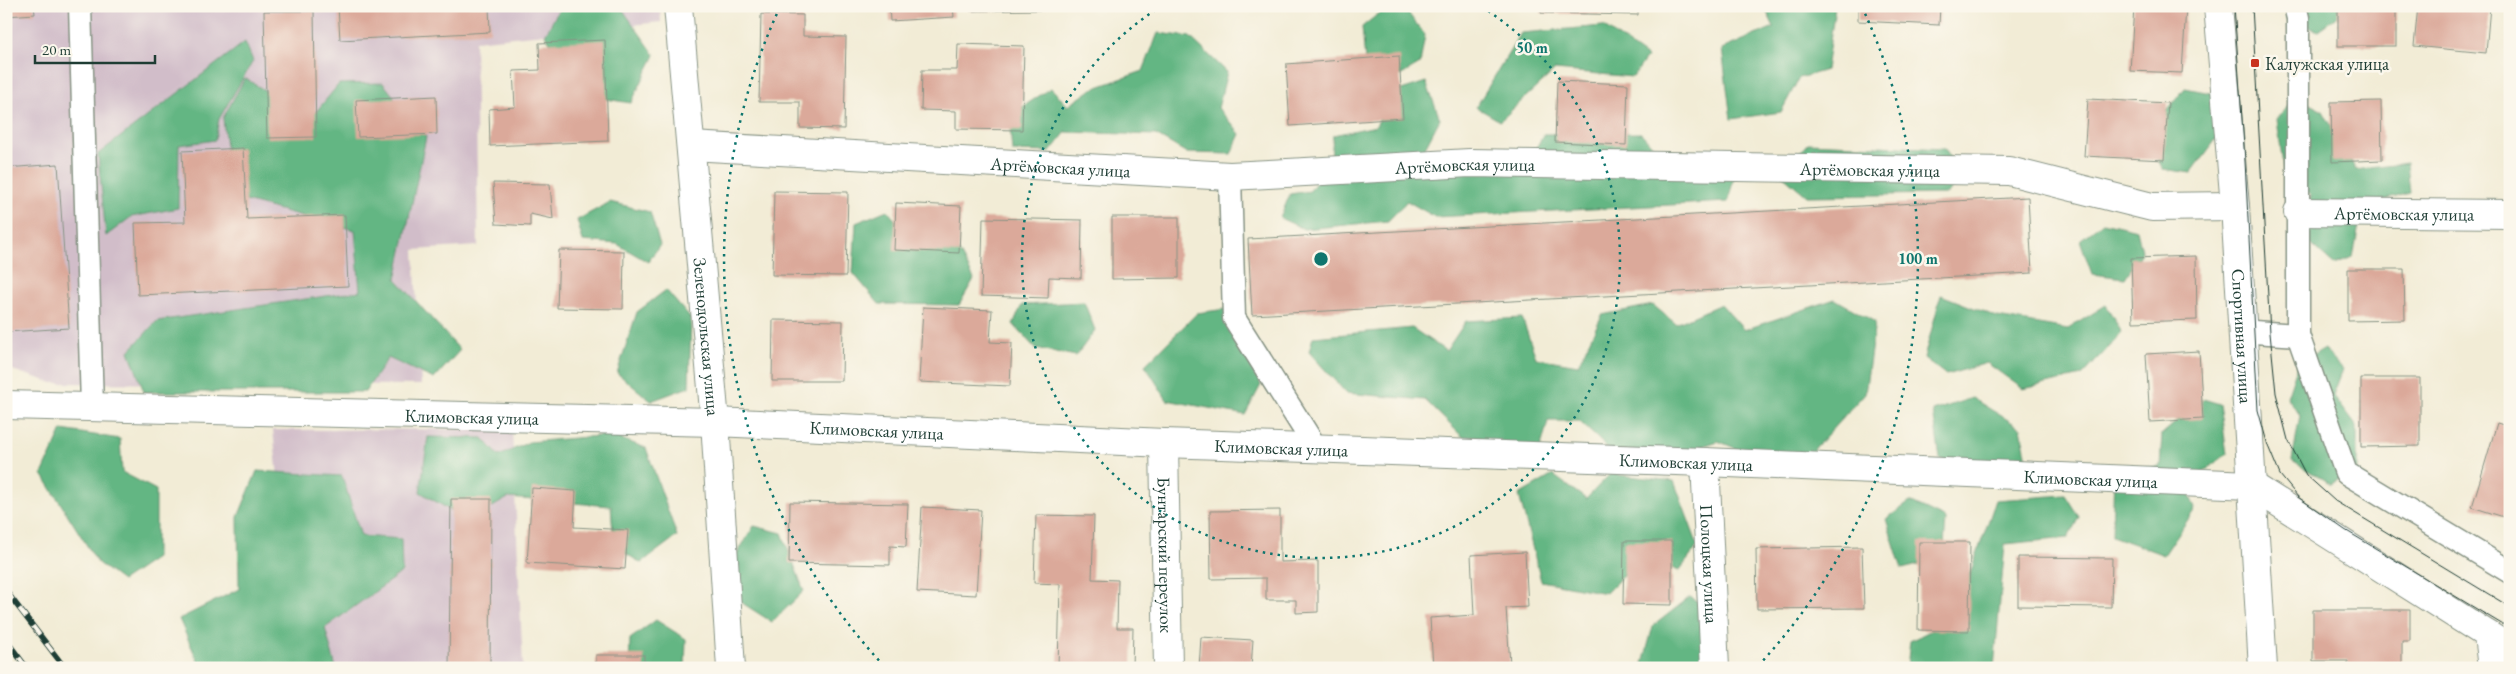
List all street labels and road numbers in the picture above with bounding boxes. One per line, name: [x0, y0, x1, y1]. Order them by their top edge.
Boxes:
street label: Артёмовская улица: [989, 151, 1132, 182]
street label: Артёмовская улица: [1393, 151, 1536, 179]
street label: Артёмовская улица: [1798, 156, 1941, 181]
street label: Артёмовская улица: [2333, 201, 2475, 225]
street label: Зеленодольская улица: [689, 257, 726, 418]
street label: Спортивная улица: [2227, 268, 2258, 405]
street label: Климовская улица: [404, 403, 540, 429]
street label: Климовская улица: [809, 415, 945, 444]
street label: Климовская улица: [1214, 433, 1350, 461]
street label: Климовская улица: [1619, 447, 1754, 476]
street label: Климовская улица: [2023, 464, 2159, 493]
street label: Бунтарский переулок: [1153, 477, 1179, 634]
street label: Полоцкая улица: [1696, 504, 1724, 625]

